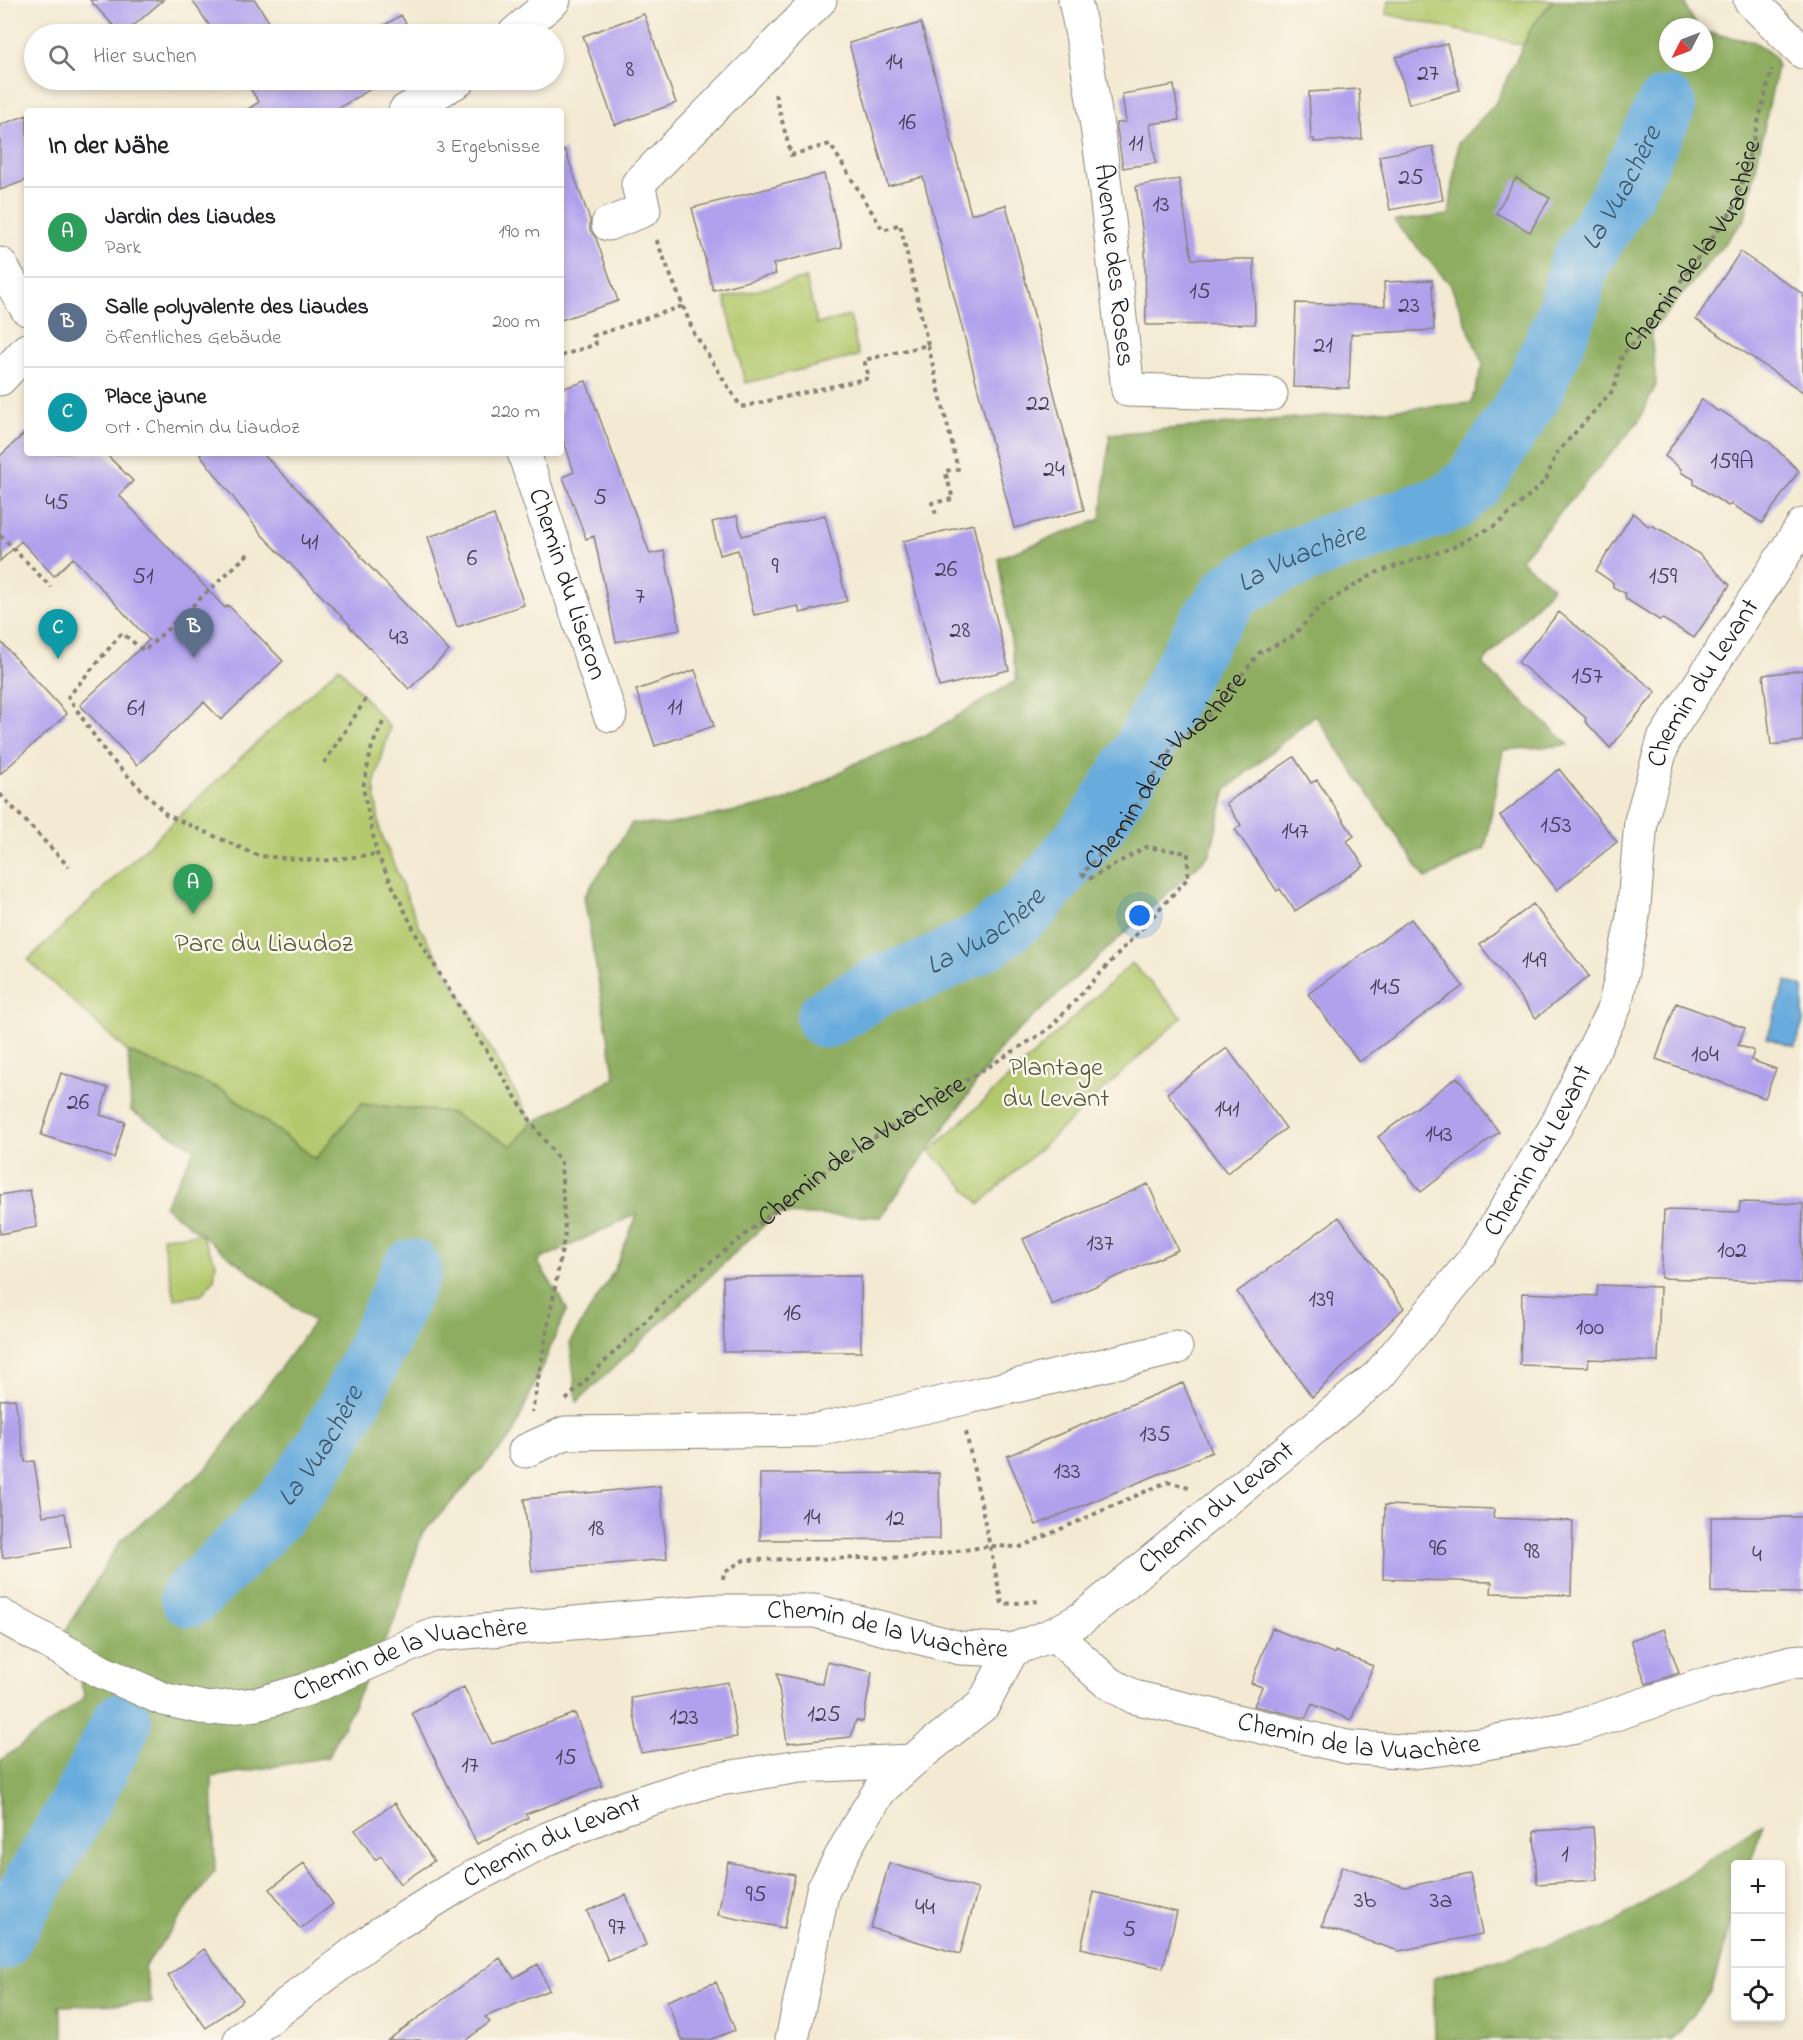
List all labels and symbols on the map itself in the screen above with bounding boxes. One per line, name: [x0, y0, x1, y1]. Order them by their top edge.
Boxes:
north arrow: [1659, 18, 1713, 72]
house number: 14: [885, 46, 903, 81]
house number: 8: [626, 53, 635, 88]
house number: 27: [1417, 57, 1439, 92]
house number: 16: [898, 106, 917, 141]
water label: La Vuachère: [1572, 118, 1674, 258]
house number: 11: [1128, 127, 1144, 162]
street label: Chemin de la Vuachère: [1614, 135, 1772, 361]
street label: Avenue des Roses: [1083, 161, 1145, 369]
house number: 25: [1398, 161, 1424, 196]
house number: 13: [1152, 188, 1170, 223]
house number: 15: [1189, 275, 1211, 310]
house number: 23: [1398, 289, 1420, 324]
house number: 21: [1313, 329, 1333, 364]
house number: 22: [1026, 387, 1050, 422]
house number: 159A: [1710, 445, 1754, 480]
house number: 24: [1043, 453, 1065, 488]
house number: 5: [593, 481, 607, 516]
street label: Chemin du Liseron: [517, 483, 617, 685]
house number: 45: [45, 486, 69, 521]
water label: La Vuachère: [1230, 512, 1372, 604]
house number: 41: [301, 526, 319, 561]
house number: 6: [467, 542, 478, 577]
house number: 9: [771, 550, 779, 585]
house number: 26: [935, 553, 958, 588]
house number: 51: [132, 560, 154, 595]
house number: 159: [1649, 560, 1678, 595]
house number: 7: [635, 580, 645, 615]
street label: Chemin du Levant: [1638, 591, 1770, 772]
pin: B: [174, 608, 214, 658]
pin: C: [38, 610, 78, 659]
house number: 28: [950, 614, 970, 649]
house number: 43: [389, 621, 409, 656]
house number: 157: [1571, 660, 1603, 695]
street label: Chemin de la Vuachère: [1075, 663, 1257, 879]
house number: 11: [667, 691, 683, 726]
house number: 61: [127, 692, 145, 727]
house number: 153: [1540, 809, 1572, 844]
house number: 147: [1281, 815, 1309, 850]
pin: A: [174, 864, 212, 914]
water label: La Vuachère: [920, 879, 1057, 987]
your location: [1125, 901, 1154, 930]
park label: Parc du Liaudoz: [175, 925, 354, 964]
house number: 149: [1522, 944, 1547, 979]
house number: 145: [1369, 971, 1401, 1006]
house number: 104: [1691, 1038, 1719, 1073]
park label: Plantage du Levant: [1003, 1049, 1109, 1119]
street label: Chemin du Levant: [1474, 1058, 1603, 1244]
street label: Chemin de la Vuachère: [749, 1065, 975, 1237]
house number: 26: [67, 1086, 90, 1121]
house number: 141: [1214, 1093, 1240, 1128]
house number: 143: [1425, 1118, 1453, 1153]
house number: 137: [1086, 1227, 1114, 1262]
house number: 102: [1717, 1234, 1747, 1269]
house number: 139: [1309, 1283, 1334, 1318]
house number: 16: [783, 1297, 802, 1332]
house number: 100: [1576, 1311, 1604, 1346]
water label: La Vuachère: [268, 1378, 376, 1516]
house number: 135: [1139, 1418, 1171, 1453]
street label: Chemin du Levant: [1130, 1432, 1304, 1584]
house number: 133: [1053, 1455, 1081, 1490]
house number: 14: [803, 1501, 821, 1536]
house number: 12: [885, 1502, 905, 1537]
house number: 18: [588, 1512, 604, 1547]
house number: 96: [1429, 1532, 1447, 1567]
house number: 98: [1524, 1535, 1540, 1570]
house number: 4: [1752, 1538, 1762, 1573]
street label: Chemin de la Vuachère: [767, 1590, 1010, 1669]
street label: Chemin de la Vuachère: [288, 1607, 530, 1712]
house number: 125: [807, 1698, 841, 1733]
house number: 123: [669, 1701, 699, 1736]
street label: Chemin de la Vuachère: [1233, 1702, 1483, 1772]
house number: 15: [555, 1741, 577, 1776]
house number: 17: [461, 1749, 479, 1784]
street label: Chemin du Levant: [456, 1784, 646, 1899]
house number: 1: [1561, 1838, 1569, 1873]
house number: 95: [746, 1878, 767, 1913]
house number: 3b: [1354, 1884, 1377, 1919]
house number: 3a: [1430, 1884, 1452, 1919]
house number: 44: [915, 1891, 935, 1926]
house number: 97: [608, 1911, 626, 1946]
house number: 5: [1122, 1913, 1136, 1948]

